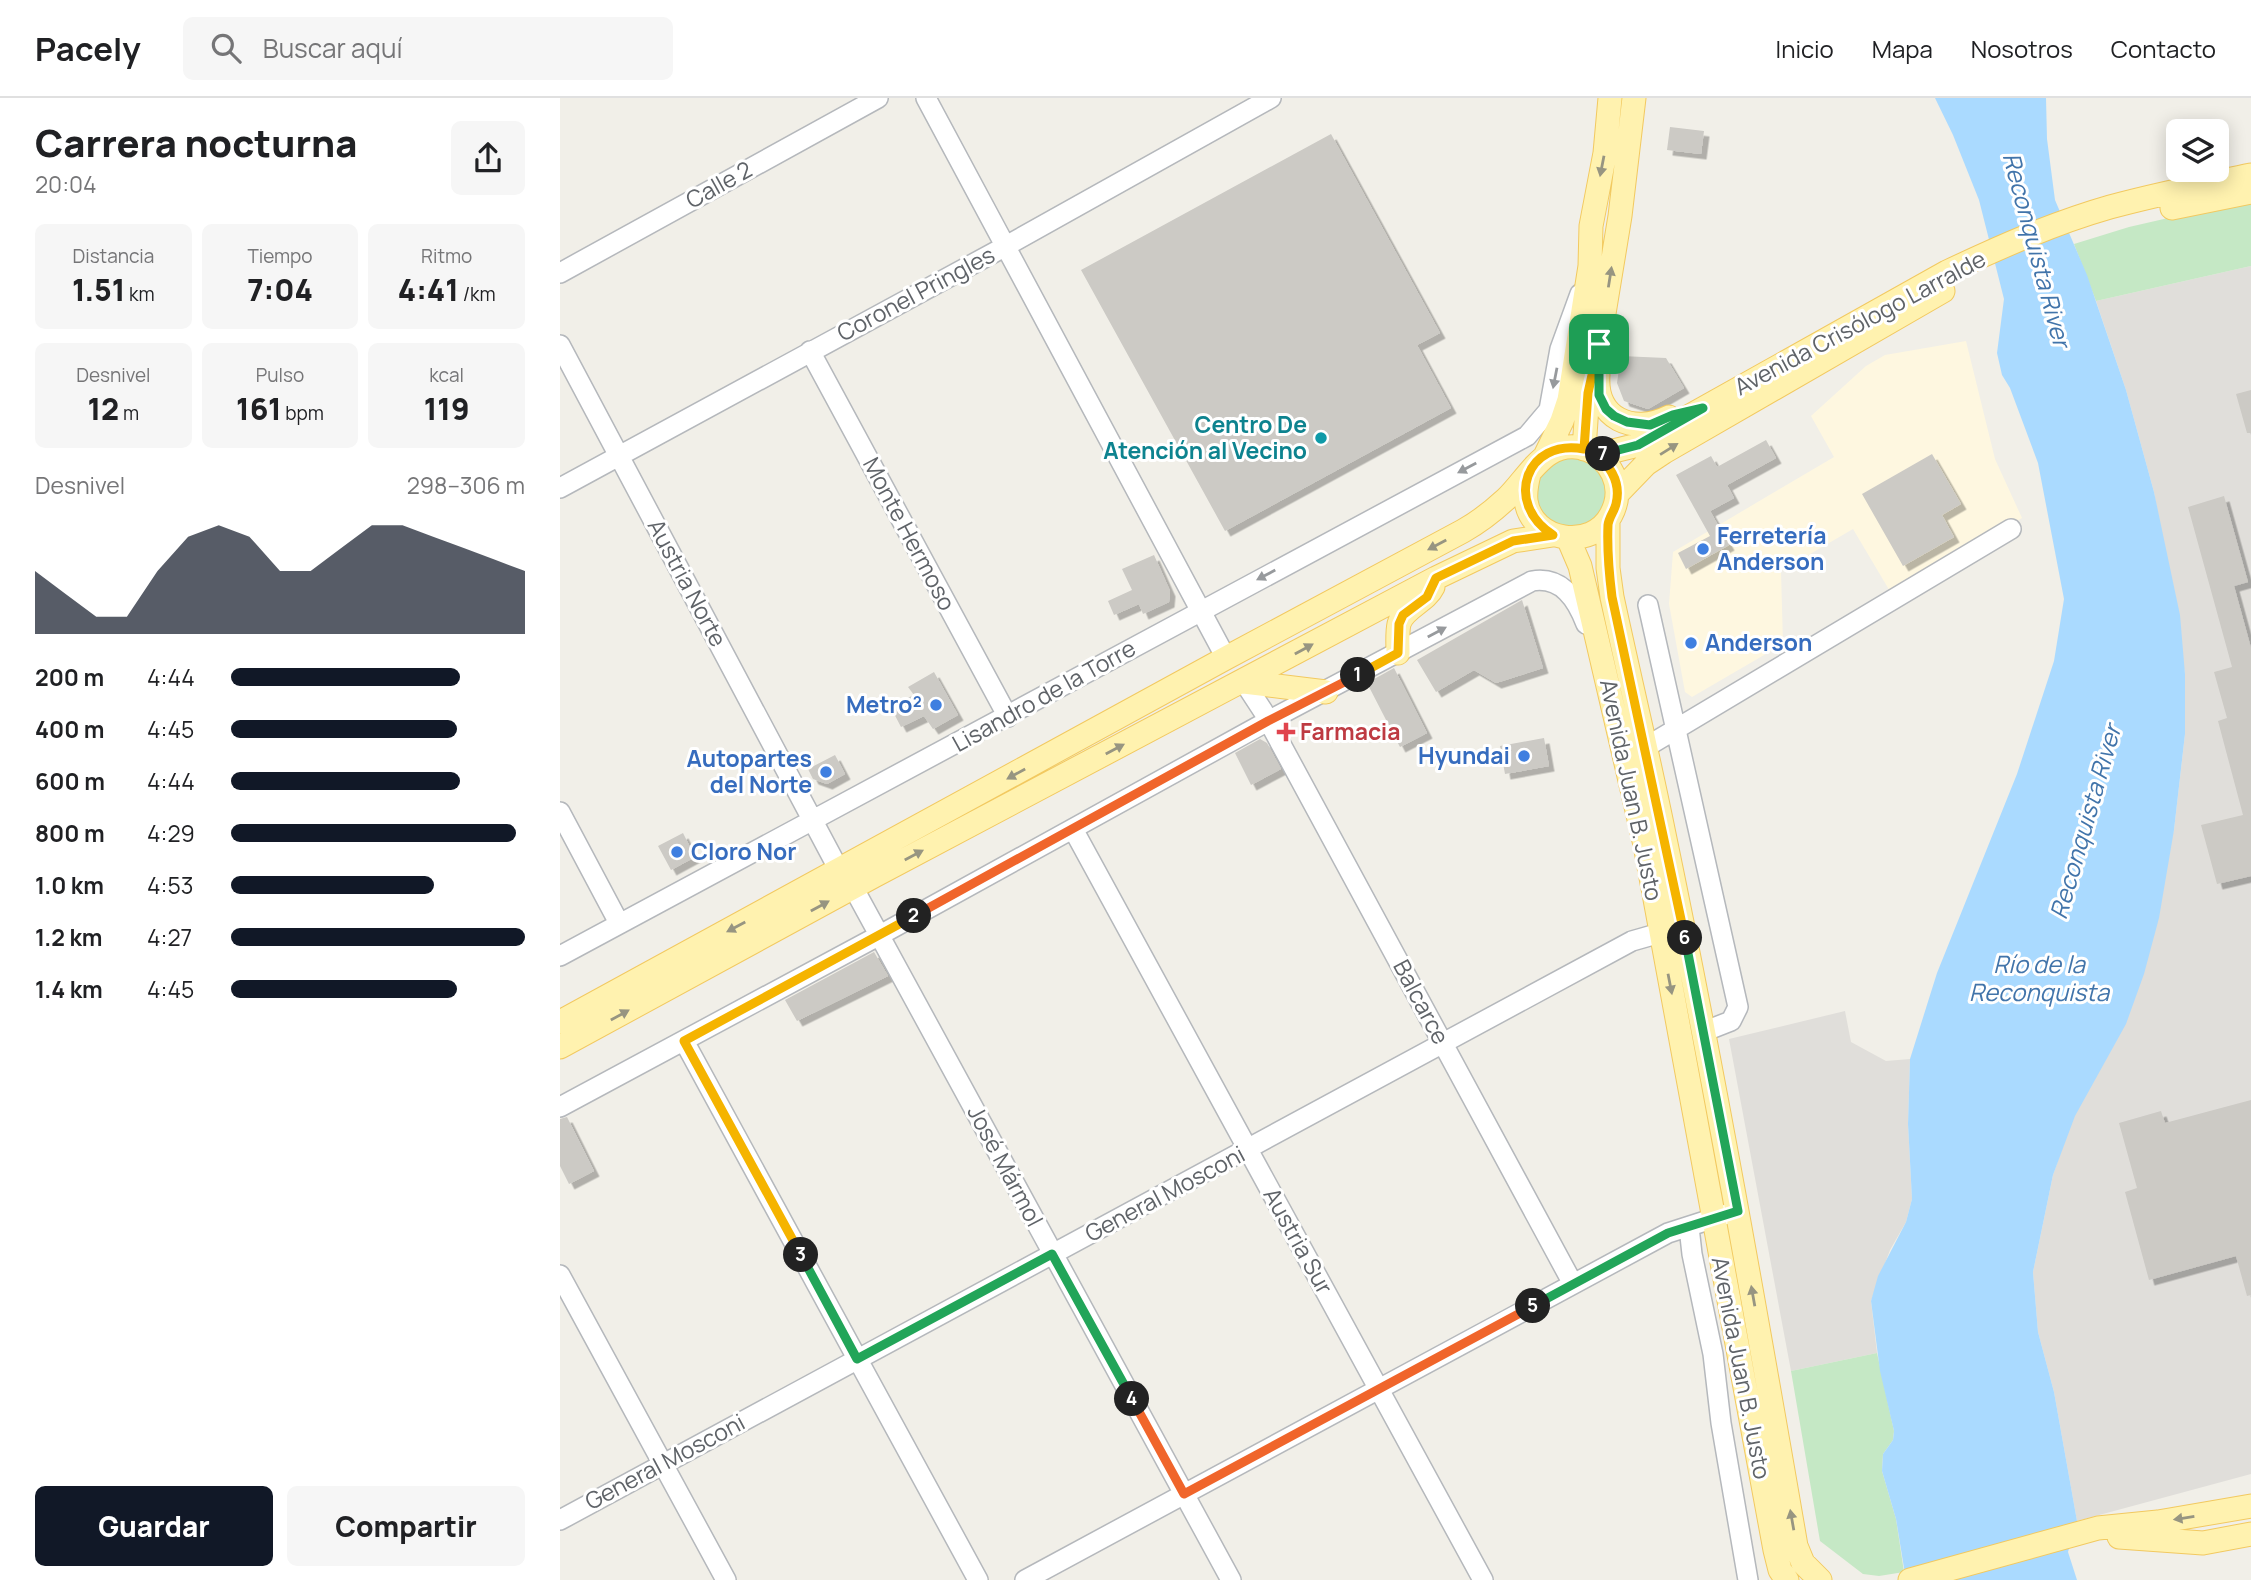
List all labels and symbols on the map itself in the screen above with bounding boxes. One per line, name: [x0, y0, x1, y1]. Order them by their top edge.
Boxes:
water label: Reconquista River: [1996, 149, 2080, 354]
street label: Calle 2: [680, 153, 757, 215]
one-way arrow: [1597, 155, 1608, 177]
street label: Coronel Pringles: [831, 238, 1000, 348]
street label: Avenida Crisólogo Larralde: [1728, 242, 1991, 402]
one-way arrow: [1605, 266, 1616, 288]
pin: [1569, 314, 1629, 374]
one-way arrow: [1549, 367, 1560, 389]
place label: Centro De Atención al Vecino: [1103, 408, 1307, 466]
marker: Centro De Atención al Vecino: [1313, 430, 1329, 446]
pin: 7: [1586, 436, 1620, 472]
one-way arrow: [1659, 443, 1678, 456]
street label: Monte Hermoso: [856, 451, 964, 616]
one-way arrow: [1457, 462, 1477, 474]
street label: Austria Norte: [641, 513, 735, 652]
place label: Ferretería Anderson: [1717, 519, 1827, 577]
one-way arrow: [1427, 539, 1447, 551]
marker: Ferretería Anderson: [1695, 541, 1711, 557]
one-way arrow: [1256, 570, 1276, 581]
one-way arrow: [1427, 626, 1447, 638]
place label: Anderson: [1705, 626, 1812, 658]
street label: Lisandro de la Torre: [946, 631, 1141, 759]
marker: Anderson: [1683, 635, 1699, 651]
one-way arrow: [1294, 643, 1314, 655]
pin: 1: [1340, 658, 1376, 692]
street label: Avenida Juan B. Justo: [1593, 676, 1671, 904]
place label: Metro²: [846, 688, 922, 720]
marker: Metro²: [928, 697, 944, 713]
place label: Farmacia: [1300, 715, 1401, 747]
water label: Reconquista River: [2041, 718, 2129, 922]
marker: Farmacia: [1278, 724, 1294, 740]
place label: Hyundai: [1418, 739, 1510, 771]
place label: Autopartes del Norte: [686, 742, 812, 800]
one-way arrow: [1105, 744, 1125, 755]
marker: Hyundai: [1516, 748, 1532, 764]
marker: Autopartes del Norte: [818, 764, 834, 780]
one-way arrow: [1006, 768, 1026, 780]
place label: Cloro Nor: [691, 835, 796, 867]
marker: Cloro Nor: [669, 844, 685, 860]
one-way arrow: [904, 850, 924, 861]
pin: 2: [896, 898, 932, 934]
one-way arrow: [810, 900, 829, 912]
one-way arrow: [726, 920, 746, 932]
pin: 6: [1668, 920, 1702, 956]
water label: Río de la Reconquista: [1969, 947, 2111, 1008]
street label: Balcarce: [1386, 954, 1458, 1049]
one-way arrow: [1665, 974, 1676, 996]
one-way arrow: [610, 1009, 630, 1021]
street label: José Mármol: [961, 1099, 1051, 1232]
street label: General Mosconi: [1079, 1137, 1250, 1249]
street label: Austria Sur: [1257, 1182, 1341, 1299]
pin: 3: [784, 1238, 818, 1272]
street label: Avenida Juan B. Justo: [1705, 1254, 1779, 1482]
one-way arrow: [1747, 1285, 1758, 1307]
pin: 5: [1516, 1288, 1550, 1324]
pin: 4: [1114, 1382, 1150, 1416]
street label: General Mosconi: [579, 1405, 750, 1517]
one-way arrow: [1786, 1509, 1797, 1531]
one-way arrow: [2173, 1513, 2195, 1524]

